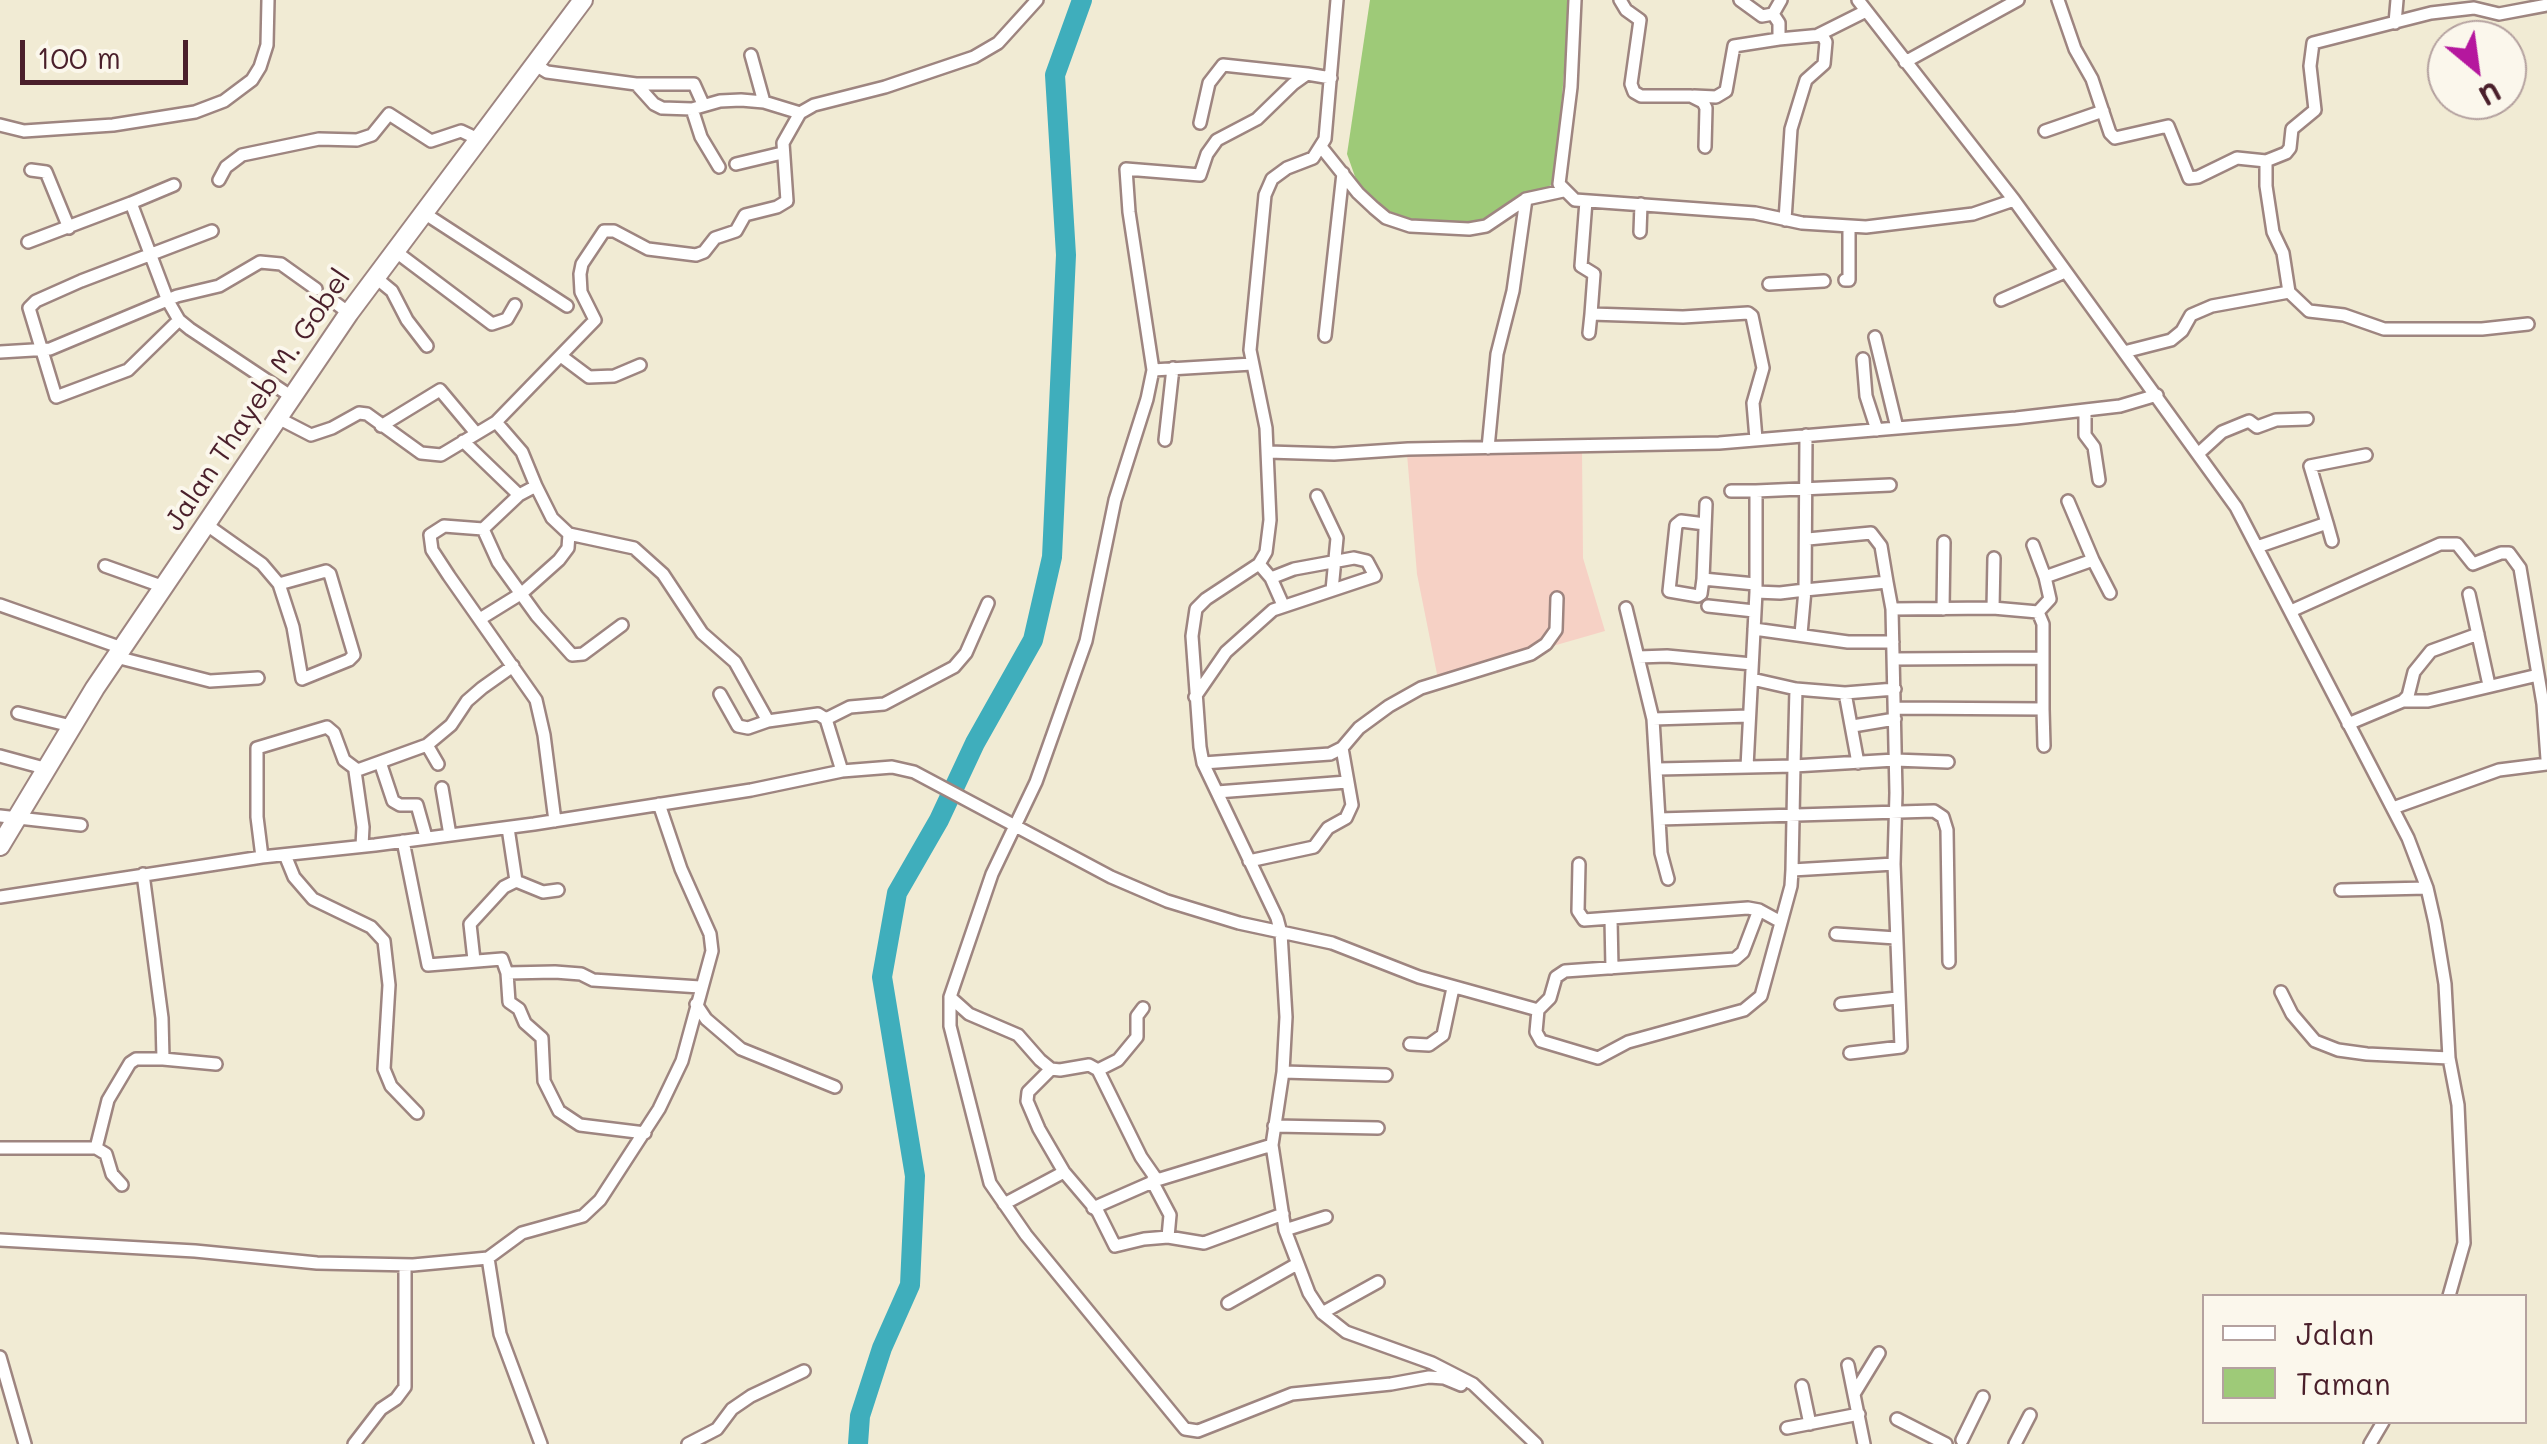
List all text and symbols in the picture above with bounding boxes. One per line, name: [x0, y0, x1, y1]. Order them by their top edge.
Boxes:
scale bar: [25, 20, 192, 82]
north arrow: [2427, 20, 2527, 120]
text: 100 m: [37, 37, 121, 77]
text: U: [2473, 74, 2508, 115]
street label: Jalan Thayeb M. Gobel: [158, 263, 358, 537]
legend: [2202, 1294, 2527, 1424]
text: Jalan: [2296, 1313, 2374, 1353]
text: Taman: [2296, 1363, 2391, 1403]

